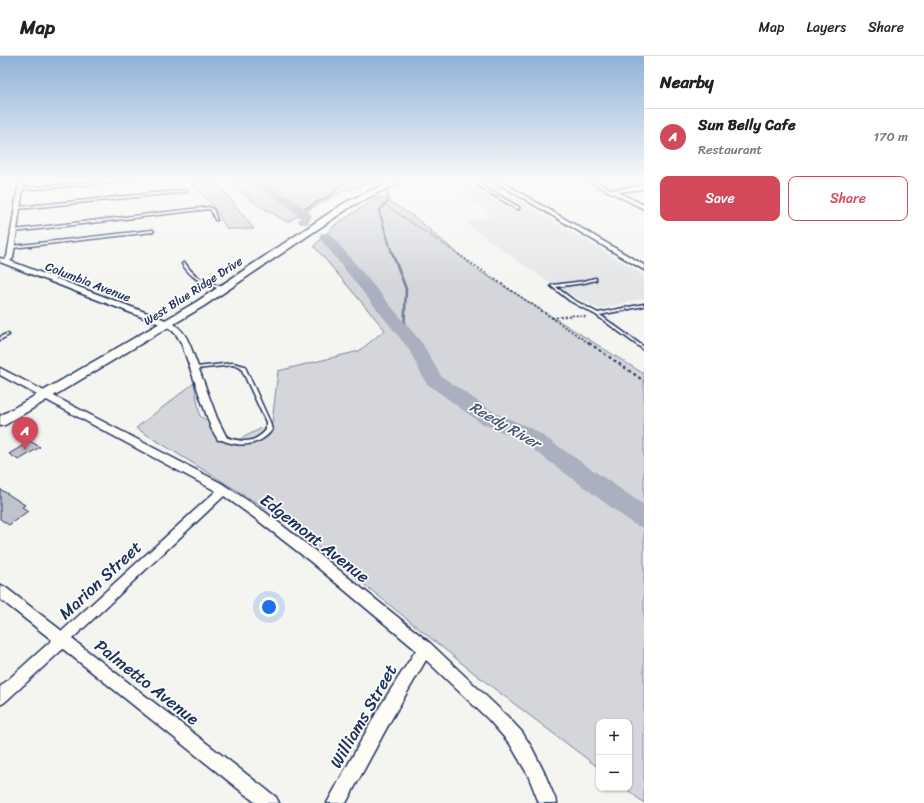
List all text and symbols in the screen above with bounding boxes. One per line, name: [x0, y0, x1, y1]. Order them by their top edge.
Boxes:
text: Map: [20, 11, 55, 44]
text: Map: [759, 15, 784, 40]
text: Layers: [806, 15, 846, 40]
text: Share: [868, 15, 904, 40]
text: Nearby: [660, 67, 714, 97]
text: Sun Belly Cafe: [698, 112, 796, 138]
text: A: [669, 125, 677, 148]
text: 170 m: [873, 125, 908, 148]
text: Restaurant: [698, 138, 762, 161]
button: Save: [660, 176, 780, 221]
button: Share: [788, 176, 908, 221]
street label: West Blue Ridge Drive: [139, 250, 247, 332]
street label: Columbia Avenue: [42, 256, 134, 308]
water label: Reedy River: [465, 394, 548, 457]
pin: A: [12, 417, 38, 450]
street label: Edgemont Avenue: [253, 485, 377, 591]
street label: Marion Street: [51, 533, 149, 627]
your location: [259, 597, 279, 617]
street label: Palmetto Avenue: [88, 631, 206, 733]
street label: Williams Street: [321, 658, 405, 774]
map controls: [596, 719, 632, 791]
button: +: [596, 719, 632, 755]
button: −: [596, 755, 632, 791]

